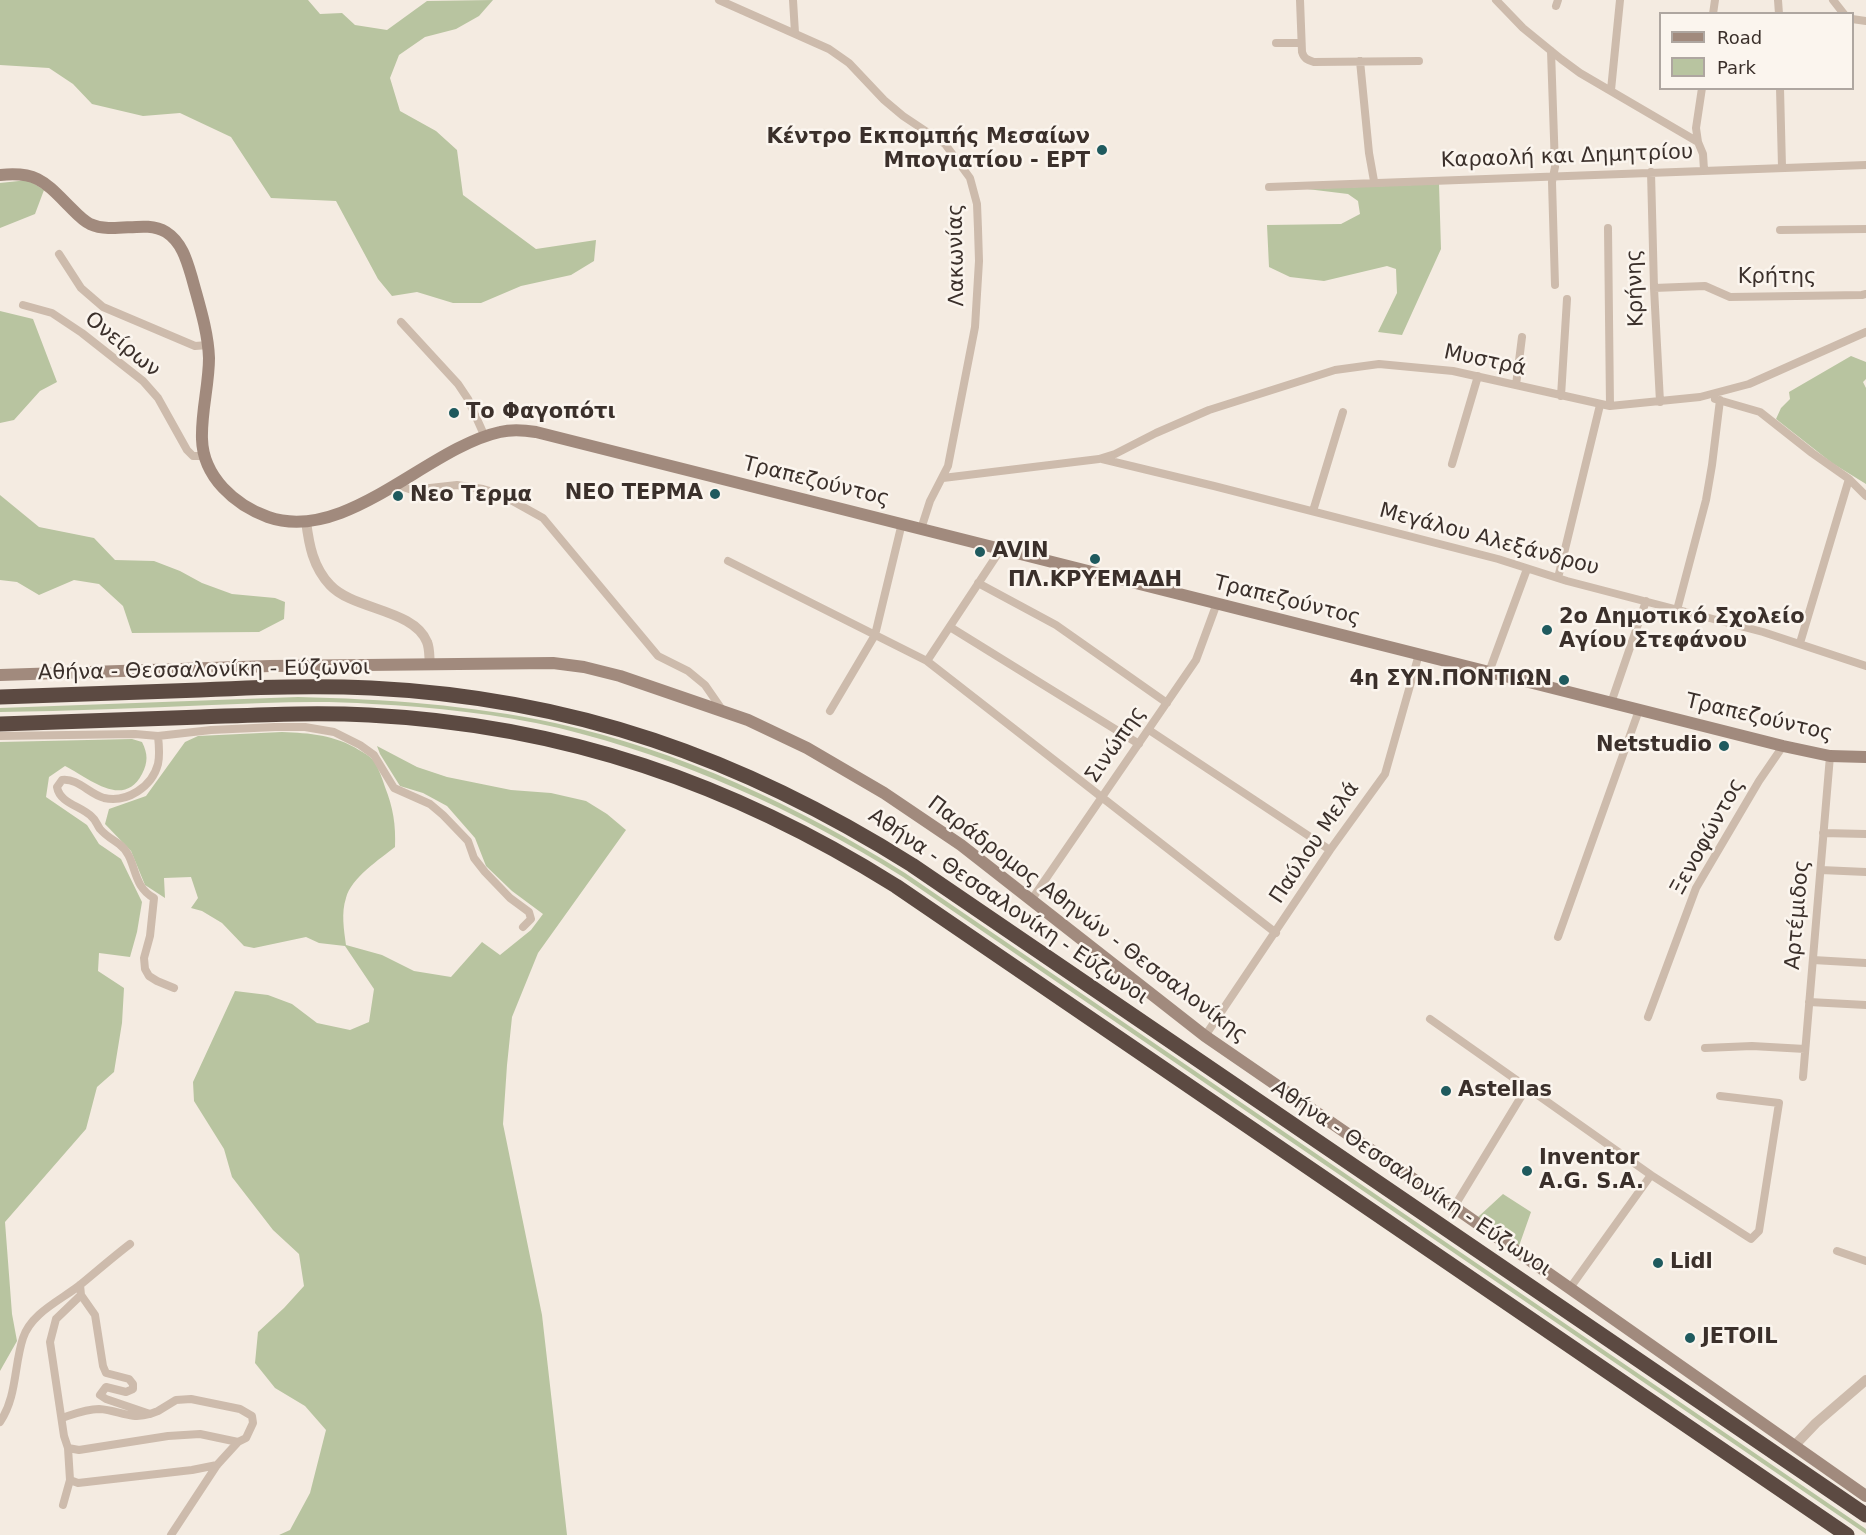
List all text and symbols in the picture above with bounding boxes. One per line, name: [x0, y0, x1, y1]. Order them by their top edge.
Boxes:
legend: [1659, 12, 1854, 90]
text: Road: [1717, 27, 1762, 48]
text: Park: [1717, 57, 1756, 78]
place label: Κέντρο Εκπομπής Μεσαίων Μπογιατίου - ΕΡΤ: [766, 125, 1090, 175]
street label: Καραολή και Δημητρίου: [1440, 140, 1694, 174]
marker: Κέντρο Εκπομπής Μεσαίων Μπογιατίου - ΕΡΤ: [1095, 143, 1109, 157]
street label: Λακωνίας: [944, 203, 970, 307]
street label: Κρήνης: [1622, 249, 1650, 327]
street label: Κρήτης: [1738, 265, 1816, 291]
street label: Ονείρων: [79, 307, 165, 383]
street label: Μυστρά: [1442, 340, 1528, 382]
place label: Το Φαγοπότι: [466, 400, 616, 426]
marker: Το Φαγοπότι: [447, 406, 461, 420]
street label: Τραπεζούντος: [740, 452, 892, 512]
place label: ΝΕΟ ΤΕΡΜΑ: [565, 481, 703, 507]
place label: Νεο Τερμα: [410, 483, 532, 509]
marker: ΝΕΟ ΤΕΡΜΑ: [708, 487, 722, 501]
marker: Νεο Τερμα: [391, 489, 405, 503]
street label: Μεγάλου Αλεξάνδρου: [1376, 499, 1602, 581]
place label: AVIN: [992, 539, 1048, 565]
marker: AVIN: [973, 545, 987, 559]
marker: ΠΛ.ΚΡΥΕΜΑΔΗ: [1088, 552, 1102, 566]
place label: ΠΛ.ΚΡΥΕΜΑΔΗ: [1008, 568, 1182, 594]
street label: Τραπεζούντος: [1211, 571, 1363, 631]
place label: 2ο Δημοτικό Σχολείο Αγίου Στεφάνου: [1559, 605, 1805, 655]
marker: 2ο Δημοτικό Σχολείο Αγίου Στεφάνου: [1540, 623, 1554, 637]
street label: Αθήνα - Θεσσαλονίκη - Εύζωνοι: [38, 656, 370, 686]
place label: 4η ΣΥΝ.ΠΟΝΤΙΩΝ: [1349, 667, 1552, 693]
marker: 4η ΣΥΝ.ΠΟΝΤΙΩΝ: [1557, 673, 1571, 687]
street label: Τραπεζούντος: [1683, 689, 1835, 747]
street label: Σινώπης: [1080, 702, 1152, 788]
place label: Netstudio: [1596, 733, 1712, 759]
marker: Netstudio: [1717, 739, 1731, 753]
street label: Ξενοφώντος: [1665, 774, 1751, 900]
street label: Παύλου Μελά: [1265, 777, 1365, 909]
street label: Παράδρομος Αθηνών - Θεσσαλονίκης: [922, 791, 1252, 1049]
street label: Αθήνα - Θεσσαλονίκη - Εύζωνοι: [863, 804, 1153, 1010]
street label: Αρτέμιδος: [1781, 859, 1815, 971]
street label: Αθήνα - Θεσσαλονίκη - Εύζωνοι: [1266, 1076, 1556, 1282]
place label: Astellas: [1458, 1078, 1552, 1104]
marker: Astellas: [1439, 1084, 1453, 1098]
place label: Inventor A.G. S.A.: [1539, 1146, 1644, 1196]
marker: Inventor A.G. S.A.: [1520, 1164, 1534, 1178]
place label: Lidl: [1670, 1250, 1713, 1276]
marker: Lidl: [1651, 1256, 1665, 1270]
place label: JETOIL: [1702, 1325, 1778, 1351]
marker: JETOIL: [1683, 1331, 1697, 1345]

